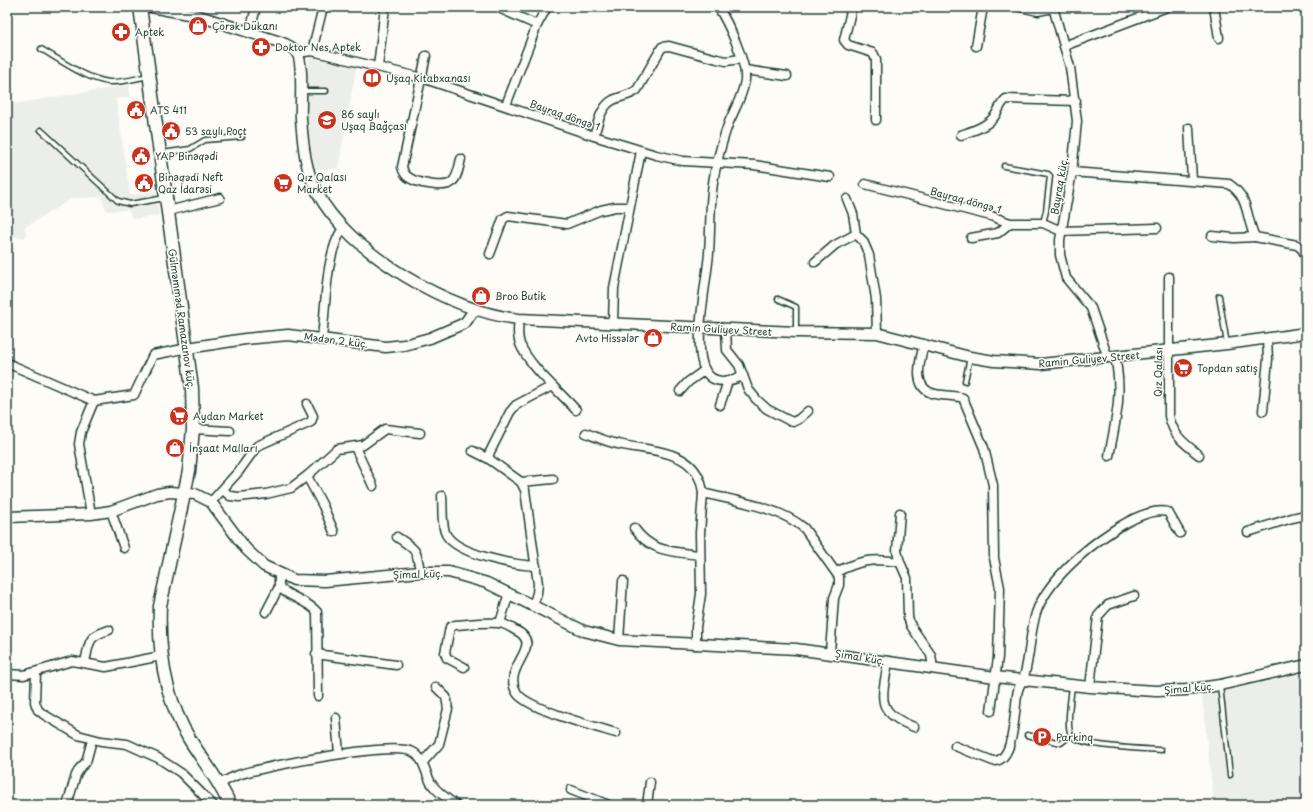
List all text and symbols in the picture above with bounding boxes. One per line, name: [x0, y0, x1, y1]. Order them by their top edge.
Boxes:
shop icon: Çörək Dükanı: [187, 15, 209, 37]
place label: Çörək Dükanı: [212, 18, 277, 33]
pharmacy icon: Aptek: [110, 21, 132, 43]
place label: Aptek: [135, 24, 164, 39]
pharmacy icon: Doktor Nes Aptek: [250, 36, 272, 58]
place label: Doktor Nes Aptek: [275, 39, 361, 54]
library icon: Uşaq Kitabxanası: [361, 67, 383, 89]
place label: Uşaq Kitabxanası: [386, 70, 470, 86]
street label: Bayraq döngə 1: [528, 95, 602, 134]
public building icon: ATS 411: [125, 99, 147, 121]
place label: ATS 411: [150, 102, 187, 117]
place label: 86 saylı Uşaq Bağçası: [341, 106, 407, 134]
school or university icon: 86 saylı Uşaq Bağçası: [316, 109, 338, 131]
public building icon: 53 saylı Poçt: [160, 120, 182, 142]
place label: 53 saylı Poçt: [185, 123, 247, 138]
public building icon: YAP Binəqədi: [130, 145, 152, 167]
place label: YAP Binəqədi: [155, 148, 218, 163]
street label: Bayraq küç.: [1046, 156, 1071, 216]
place label: Binəqədi Neft Qaz İdarəsi: [158, 169, 223, 196]
place label: Qız Qalası Market: [297, 169, 347, 196]
public building icon: Binəqədi Neft Qaz İdarəsi: [133, 172, 155, 194]
supermarket icon: Qız Qalası Market: [272, 172, 294, 194]
street label: Bayraq döngə 1: [929, 183, 1004, 216]
street label: Gülməmməd Ramazanov küç.: [165, 248, 200, 390]
shop icon: Broo Butik: [470, 285, 492, 307]
place label: Broo Butik: [495, 288, 546, 303]
street label: Ramin Guliyev Street: [670, 318, 772, 339]
shop icon: Avto Hissələr: [642, 327, 664, 349]
street label: Mədən 2 küç.: [303, 328, 369, 351]
place label: Avto Hissələr: [576, 330, 639, 345]
street label: Ramin Guliyev Street: [1038, 347, 1140, 370]
street label: Qız Qalası: [1150, 347, 1165, 397]
supermarket icon: Topdan satış: [1172, 357, 1194, 379]
place label: Topdan satış: [1197, 360, 1258, 375]
supermarket icon: Aydan Market: [168, 405, 190, 427]
place label: Aydan Market: [193, 408, 264, 423]
shop icon: İnşaat Malları: [164, 437, 186, 459]
place label: İnşaat Malları: [189, 440, 257, 455]
street label: Şimal küç.: [393, 565, 443, 582]
street label: Şimal küç.: [834, 645, 886, 668]
street label: Şimal küç.: [1163, 678, 1215, 697]
parking icon: Parkinq: [1031, 726, 1053, 748]
place label: Parkinq: [1056, 729, 1093, 745]

